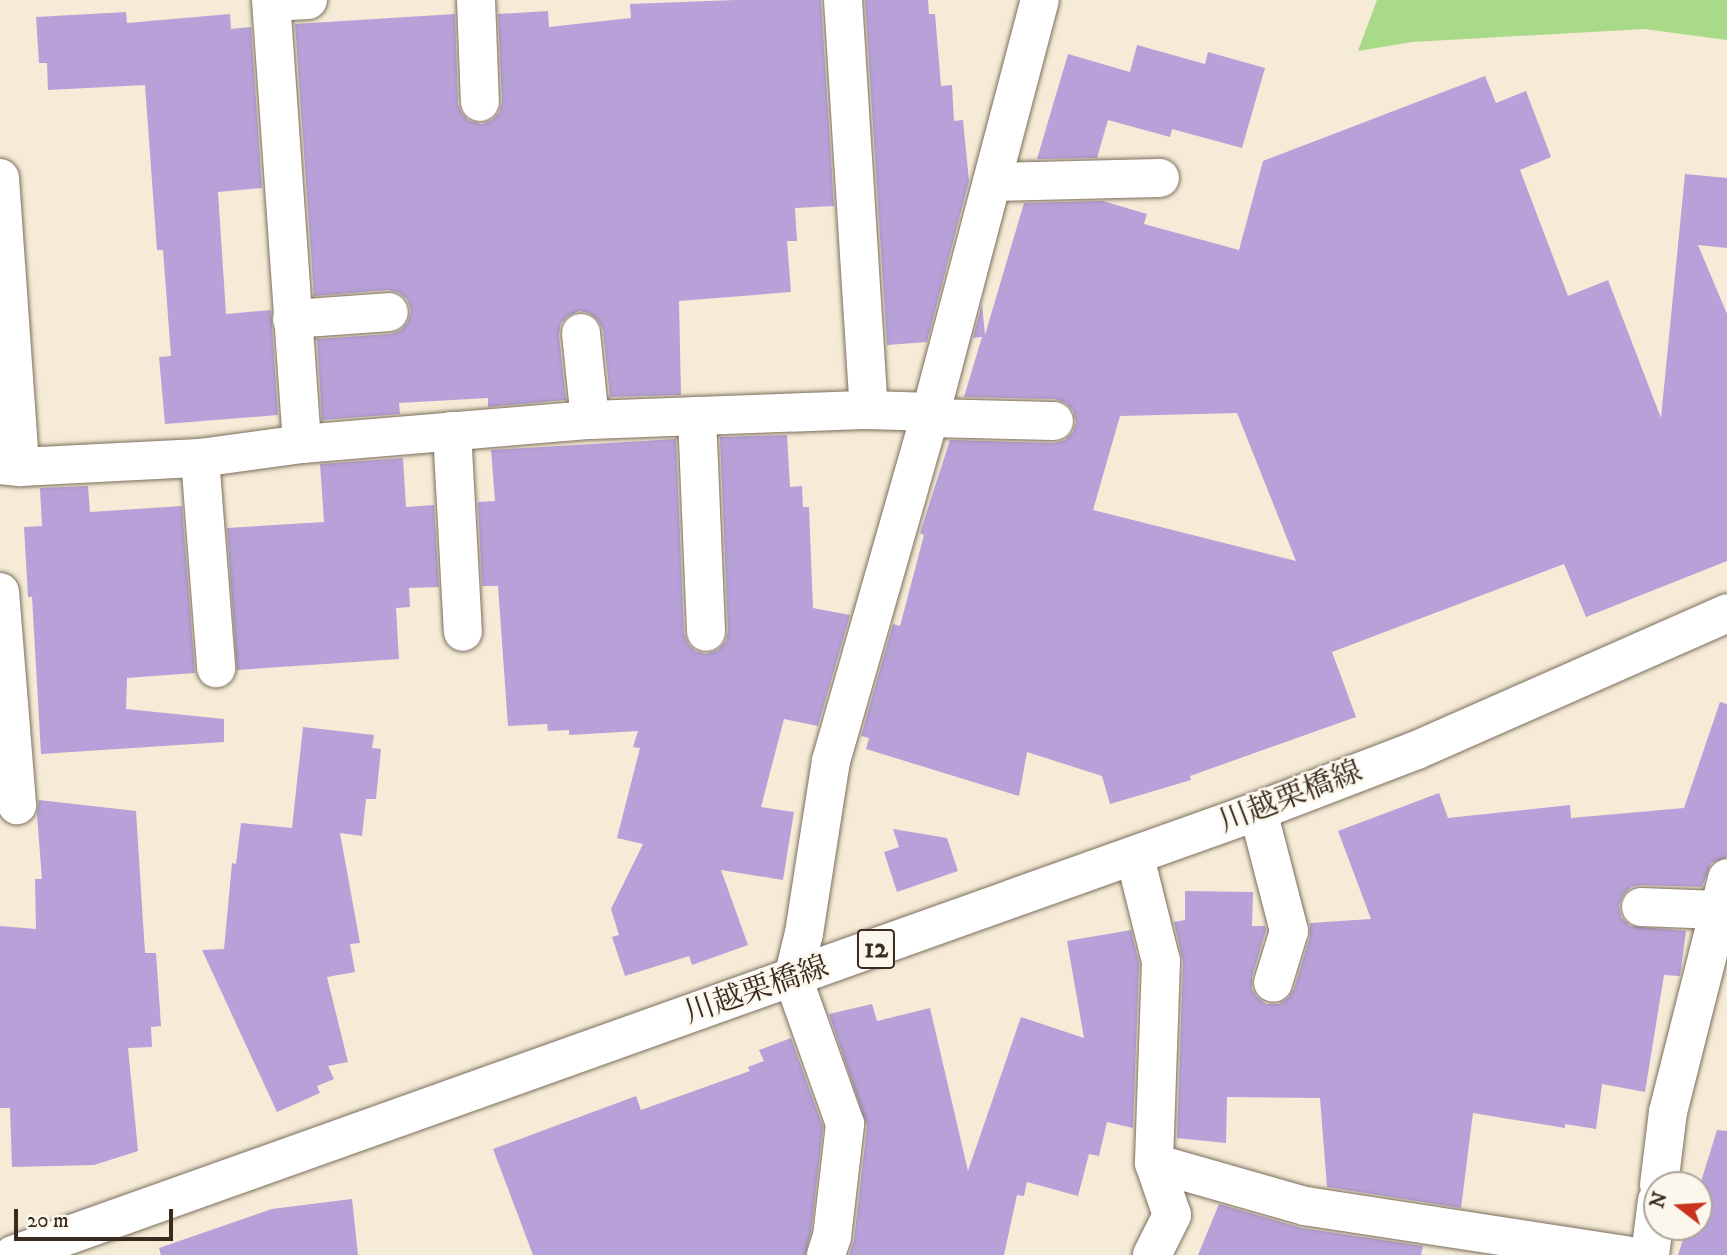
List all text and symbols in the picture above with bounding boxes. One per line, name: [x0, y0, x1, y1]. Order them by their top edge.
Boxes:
street label: 川越栗橋線: [1215, 754, 1367, 842]
road number: 12: [857, 925, 895, 974]
street label: 川越栗橋線: [680, 950, 834, 1032]
north arrow: [1643, 1171, 1713, 1241]
text: N: [1646, 1189, 1673, 1211]
scale bar: [18, 1196, 177, 1240]
text: 20 m: [27, 1208, 69, 1234]

